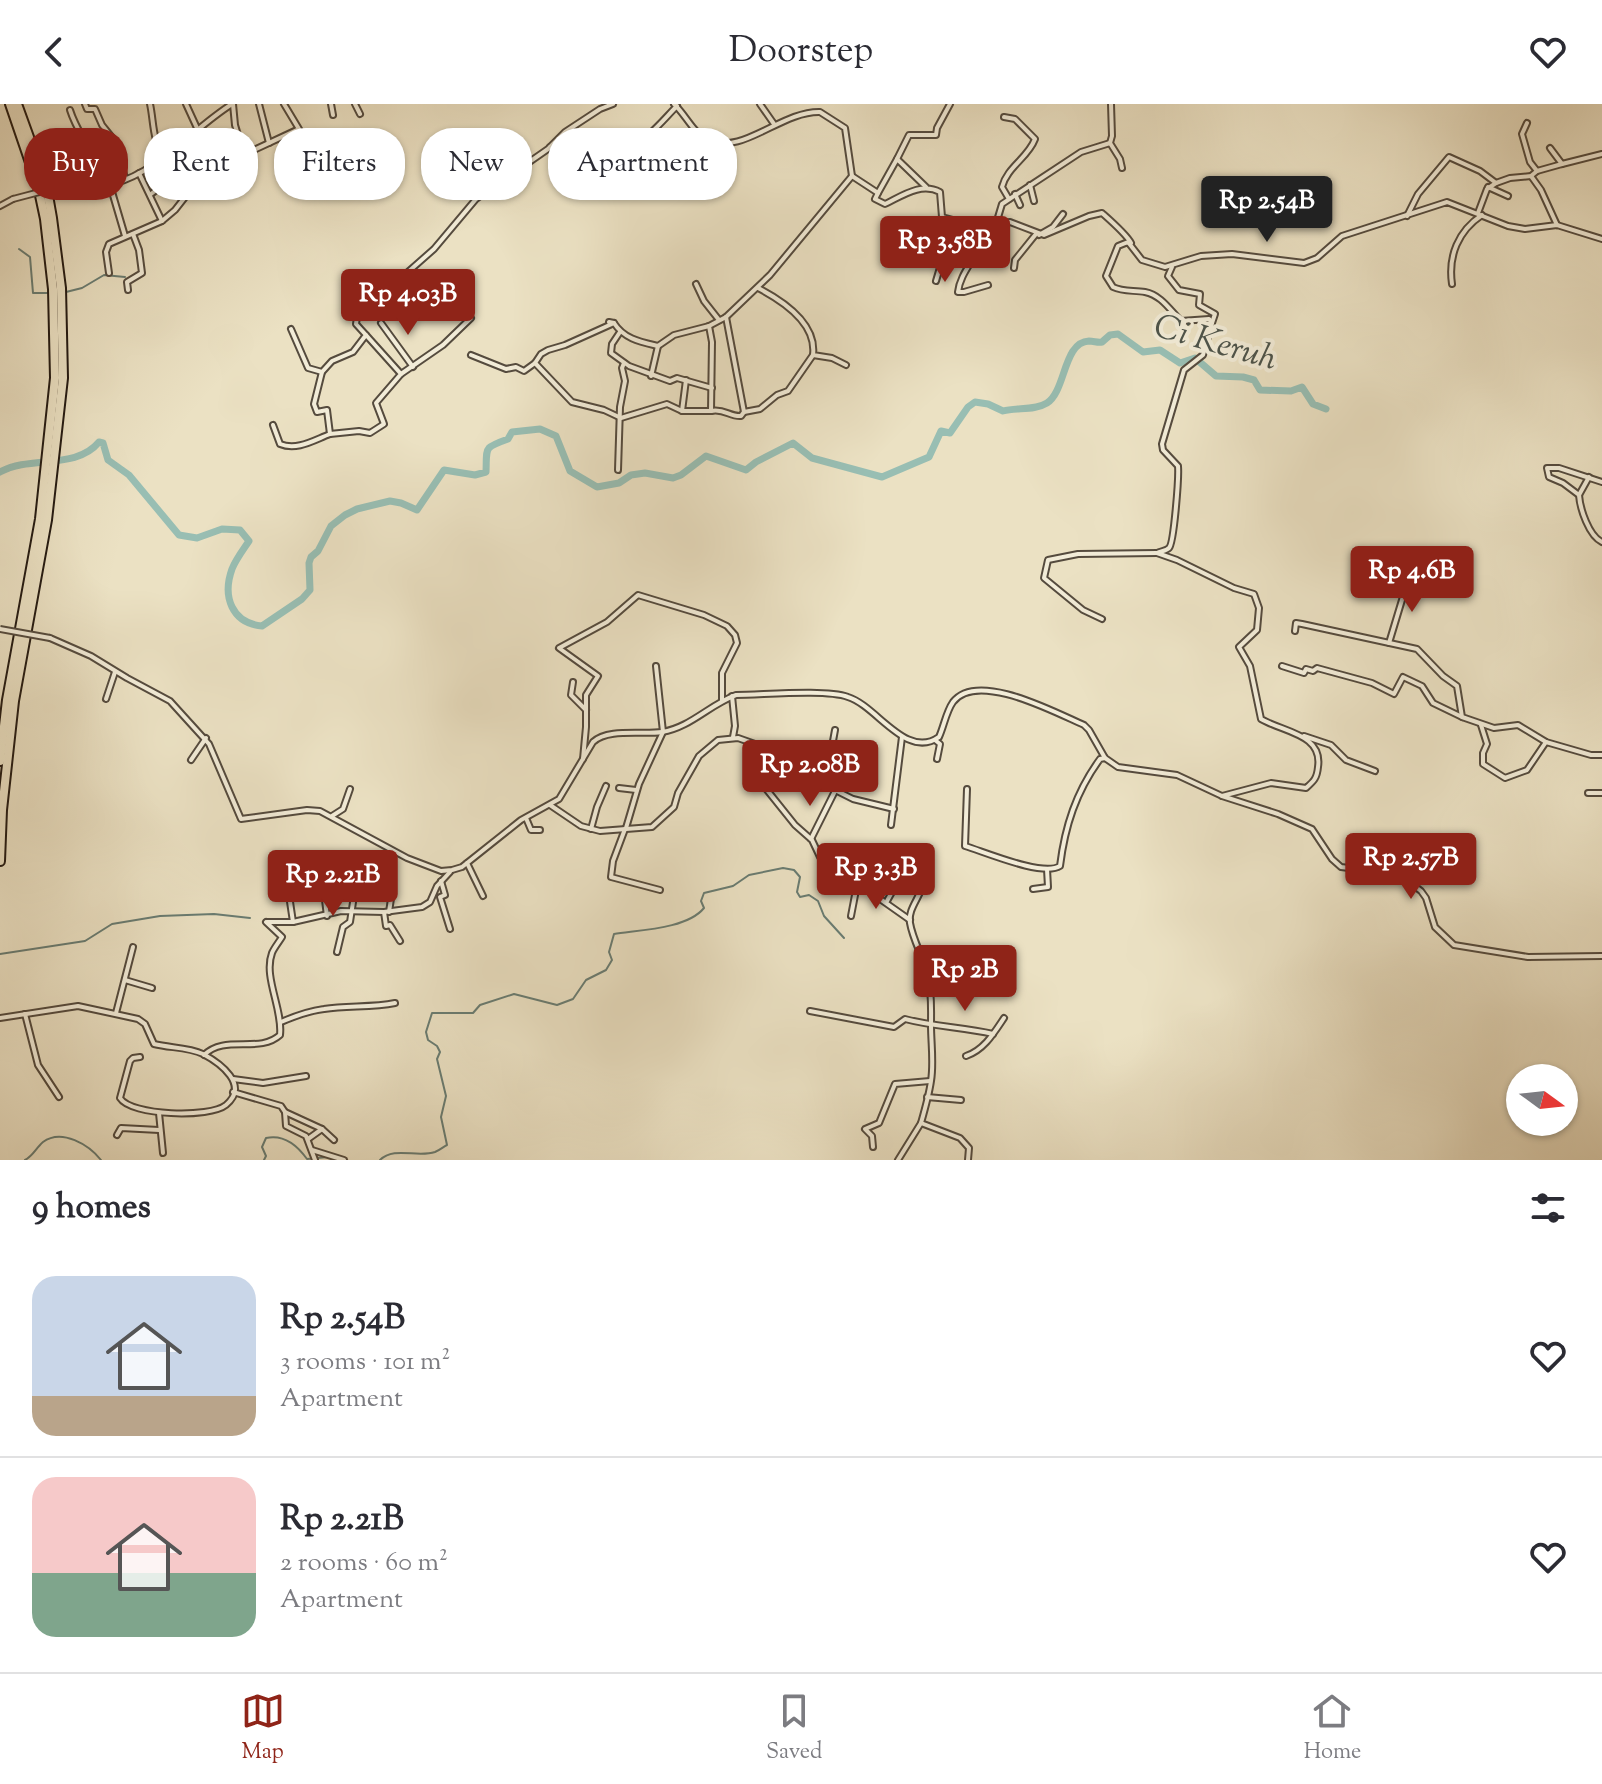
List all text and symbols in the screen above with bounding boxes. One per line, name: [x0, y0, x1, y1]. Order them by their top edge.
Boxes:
text: Doorstep: [729, 26, 873, 78]
icon: back: [32, 30, 76, 74]
icon: heart: [1526, 30, 1570, 74]
chip: Buy: [24, 128, 128, 200]
chip: Rent: [144, 128, 258, 200]
chip: Filters: [274, 128, 405, 200]
chip: New: [421, 128, 532, 200]
chip: Apartment: [548, 128, 737, 200]
pin: Rp 2.54B: [1184, 176, 1350, 244]
text: Rp 2.54B: [1219, 183, 1315, 220]
pin: Rp 3.58B: [862, 216, 1028, 284]
text: Rp 3.58B: [898, 223, 992, 260]
pin: Rp 4.03B: [325, 269, 491, 337]
text: Rp 4.03B: [359, 276, 457, 313]
water label: Ci Keruh: [1148, 303, 1283, 385]
pin: Rp 4.6B: [1338, 546, 1486, 614]
text: Rp 4.6B: [1369, 553, 1455, 590]
pin: Rp 2.08B: [727, 740, 893, 808]
text: Rp 2.08B: [760, 747, 860, 784]
pin: Rp 2.57B: [1328, 833, 1494, 901]
text: Rp 2.57B: [1363, 840, 1459, 877]
pin: Rp 3.3B: [802, 843, 950, 911]
pin: Rp 2.21B: [250, 850, 416, 918]
text: Rp 3.3B: [835, 850, 917, 887]
text: Rp 2.21B: [286, 857, 380, 894]
pin: Rp 2B: [909, 945, 1021, 1013]
text: Rp 2B: [932, 952, 998, 989]
north arrow: [1506, 1064, 1578, 1136]
map controls: [1506, 1064, 1578, 1136]
text: 9 homes: [32, 1184, 151, 1233]
icon: filters: [1526, 1186, 1570, 1230]
text: Rp 2.54B: [280, 1295, 405, 1344]
icon: home: [96, 1308, 192, 1404]
icon: heart: [1526, 1334, 1570, 1378]
text: 3 rooms · 101 m²: [280, 1344, 450, 1381]
text: Apartment: [280, 1381, 403, 1418]
text: Rp 2.21B: [280, 1496, 404, 1545]
icon: home: [96, 1509, 192, 1605]
icon: heart: [1526, 1535, 1570, 1579]
text: 2 rooms · 60 m²: [280, 1545, 448, 1582]
text: Apartment: [280, 1582, 403, 1619]
tab: Map: [241, 1689, 285, 1769]
tab: Saved: [766, 1689, 822, 1769]
tab: Home: [1304, 1689, 1361, 1769]

